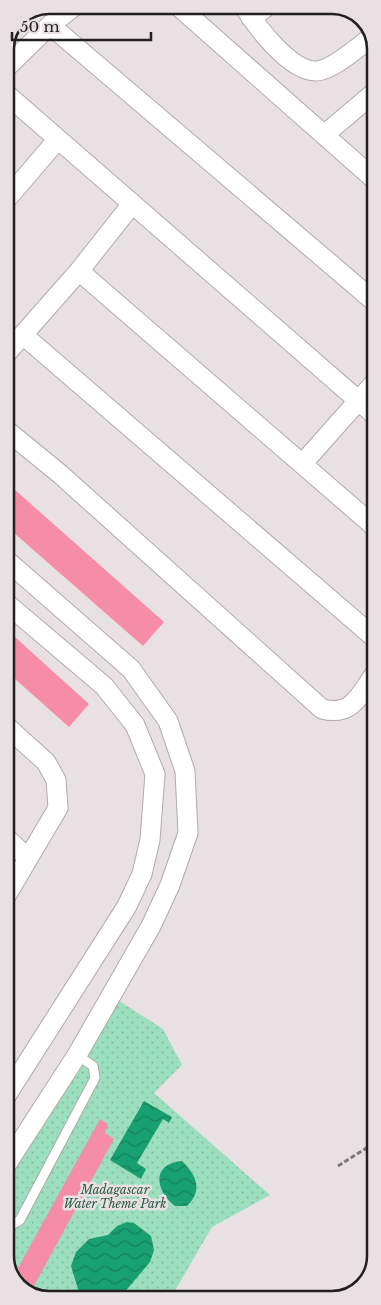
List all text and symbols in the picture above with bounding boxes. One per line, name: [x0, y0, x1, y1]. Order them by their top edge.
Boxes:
scale bar: [12, 10, 151, 42]
text: 50 m: [20, 17, 60, 36]
park label: Madagascar Water Theme Park: [64, 1182, 166, 1211]

